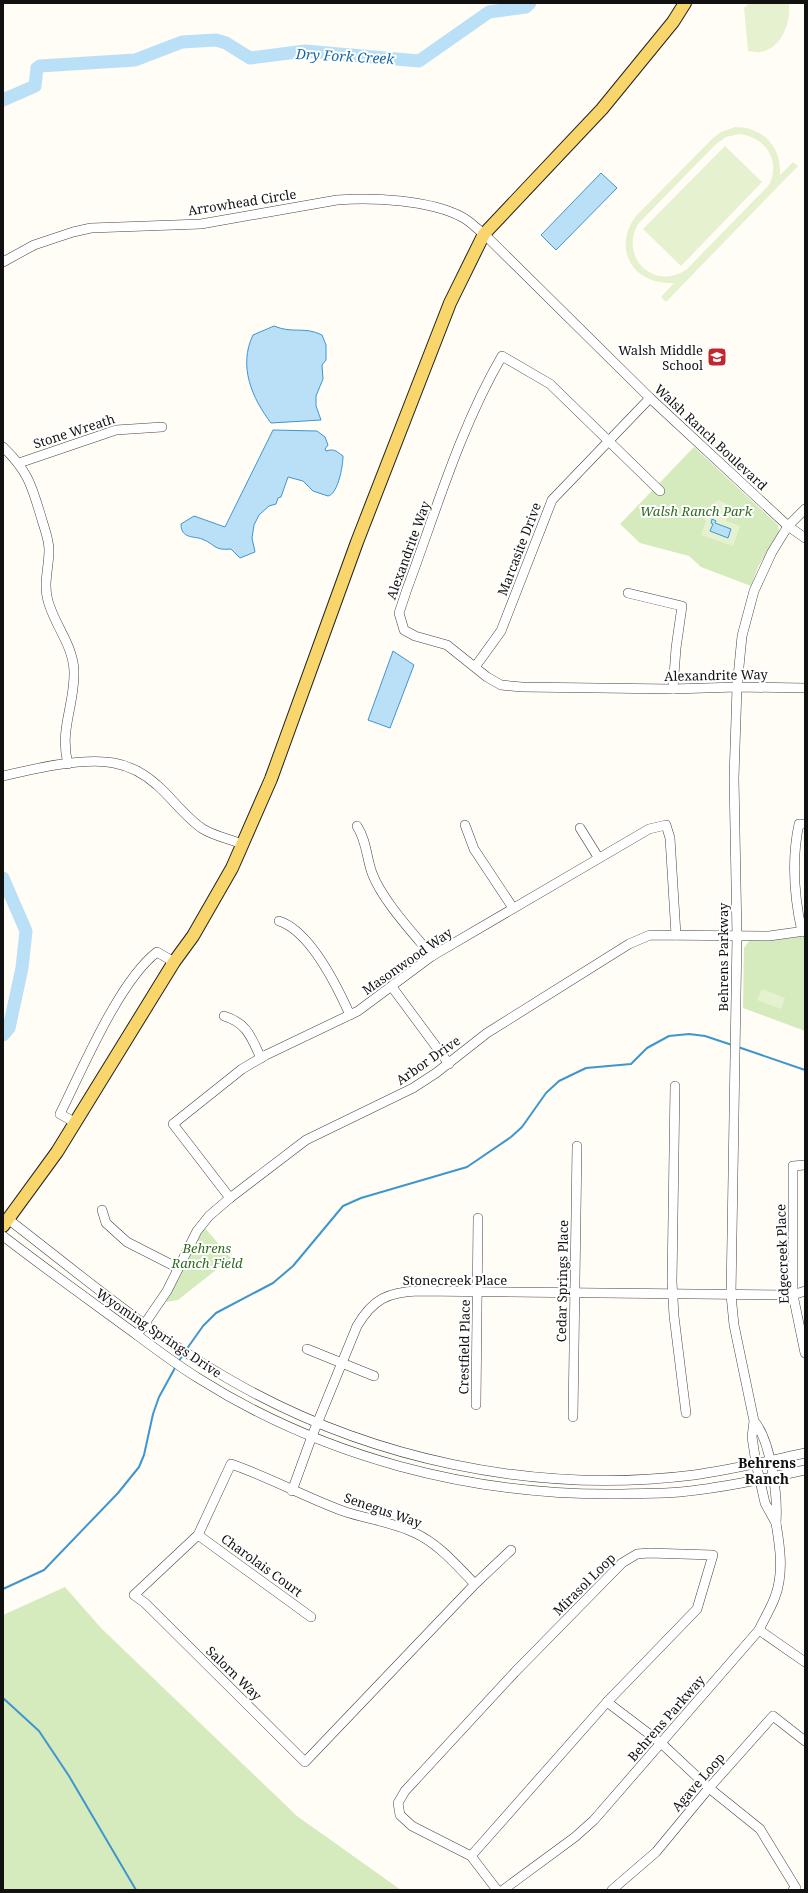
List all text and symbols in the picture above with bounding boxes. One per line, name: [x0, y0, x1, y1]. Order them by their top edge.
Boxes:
water label: Dry Fork Creek: [294, 44, 396, 68]
street label: Arrowhead Circle: [186, 185, 298, 219]
place label: Walsh Middle School: [618, 341, 703, 374]
school or university icon: Walsh Middle School: [706, 346, 728, 368]
street label: Walsh Ranch Boulevard: [651, 380, 771, 494]
street label: Stone Wreath: [31, 409, 117, 453]
street label: Alexandrite Way: [382, 498, 434, 602]
street label: Marcasite Drive: [493, 500, 545, 598]
park label: Walsh Ranch Park: [640, 502, 753, 520]
street label: Alexandrite Way: [664, 665, 769, 685]
street label: Behrens Parkway: [714, 902, 732, 1011]
street label: Masonwood Way: [358, 923, 456, 999]
street label: Arbor Drive: [392, 1031, 464, 1089]
street label: Edgecreek Place: [771, 1204, 793, 1304]
street label: Cedar Springs Place: [552, 1220, 572, 1342]
park label: Behrens Ranch Field: [171, 1239, 243, 1272]
street label: Stonecreek Place: [403, 1271, 507, 1289]
street label: Wyoming Springs Drive: [93, 1284, 225, 1382]
street label: Crestfield Place: [454, 1299, 474, 1395]
district label: Behrens Ranch: [738, 1453, 796, 1488]
street label: Senegus Way: [342, 1488, 425, 1532]
street label: Charolais Court: [218, 1529, 307, 1601]
street label: Mirasol Loop: [549, 1549, 619, 1619]
street label: Salorn Way: [202, 1642, 266, 1705]
street label: Behrens Parkway: [623, 1671, 709, 1765]
street label: Agave Loop: [668, 1749, 728, 1815]

